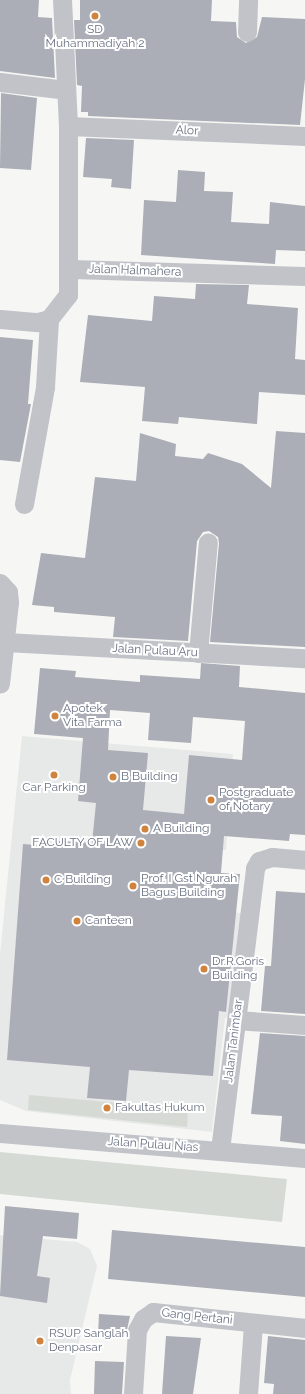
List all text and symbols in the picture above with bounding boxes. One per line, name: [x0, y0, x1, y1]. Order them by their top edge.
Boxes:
marker: SD Muhammadiyah 2: [90, 11, 100, 21]
place label: SD Muhammadiyah 2: [45, 23, 145, 51]
street label: Alor: [175, 123, 199, 139]
street label: Jalan Halmahera: [88, 262, 182, 280]
street label: Jalan Pulau Aru: [112, 642, 198, 660]
place label: Apotek Vita Farma: [63, 702, 122, 730]
marker: Apotek Vita Farma: [50, 711, 60, 721]
marker: Car Parking: [49, 770, 59, 780]
place label: B Building: [121, 770, 178, 784]
marker: B Building: [108, 772, 118, 782]
place label: Car Parking: [22, 781, 86, 795]
place label: Postgraduate of Notary: [219, 786, 293, 814]
marker: Postgraduate of Notary: [206, 795, 216, 805]
place label: A Building: [153, 822, 210, 836]
marker: A Building: [140, 824, 150, 834]
place label: FACULTY OF LAW: [32, 836, 133, 850]
marker: FACULTY OF LAW: [136, 838, 146, 848]
place label: Prof. I Gst Ngurah Bagus Building: [141, 872, 237, 900]
place label: C Building: [54, 873, 111, 887]
marker: C Building: [41, 875, 51, 885]
marker: Prof. I Gst Ngurah Bagus Building: [128, 881, 138, 891]
place label: Canteen: [85, 914, 132, 928]
marker: Canteen: [72, 916, 82, 926]
place label: Dr.R.Goris Building: [212, 955, 264, 983]
marker: Dr.R.Goris Building: [199, 964, 209, 974]
street label: Jalan Tanimbar: [222, 999, 246, 1083]
place label: Fakultas Hukum: [115, 1101, 204, 1115]
marker: Fakultas Hukum: [102, 1103, 112, 1113]
street label: Jalan Pulau Nias: [107, 1135, 199, 1155]
street label: Gang Pertani: [161, 1306, 233, 1328]
place label: RSUP Sanglah Denpasar: [49, 1327, 129, 1355]
marker: RSUP Sanglah Denpasar: [34, 1335, 46, 1347]

